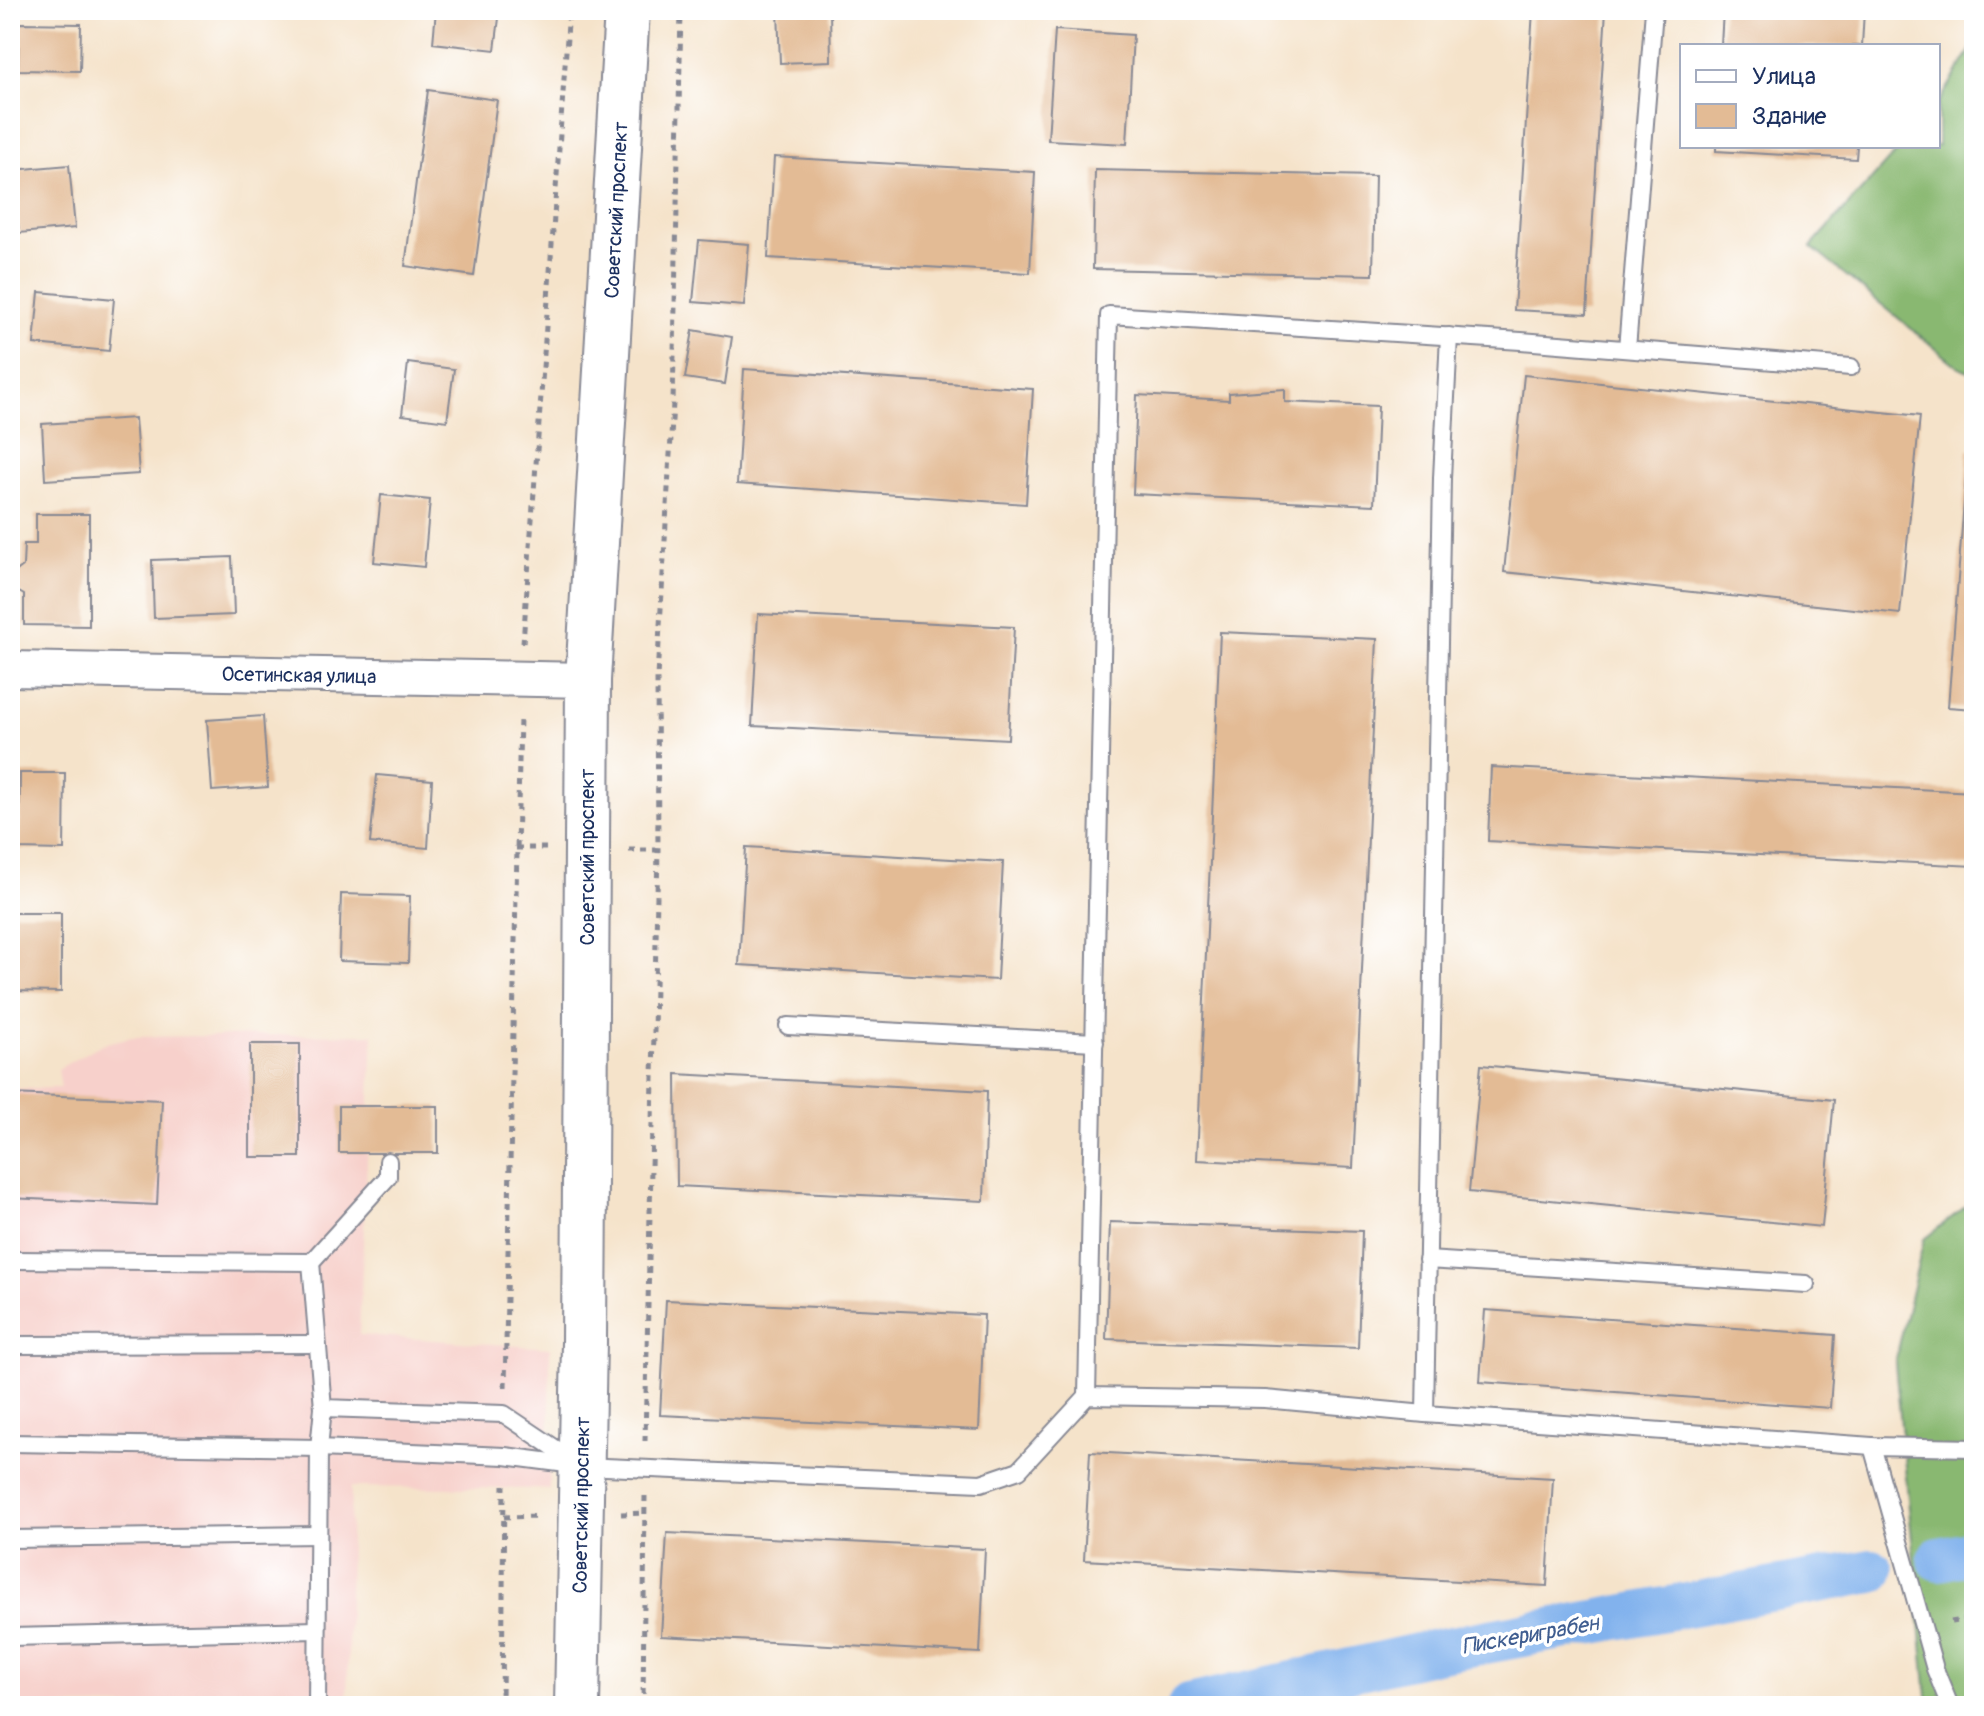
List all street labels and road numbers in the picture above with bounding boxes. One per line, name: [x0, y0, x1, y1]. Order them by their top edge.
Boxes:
street label: Советский проспект: [599, 121, 634, 299]
street label: Осетинская улица: [221, 662, 377, 689]
street label: Советский проспект: [575, 768, 600, 946]
street label: Советский проспект: [567, 1416, 596, 1594]

